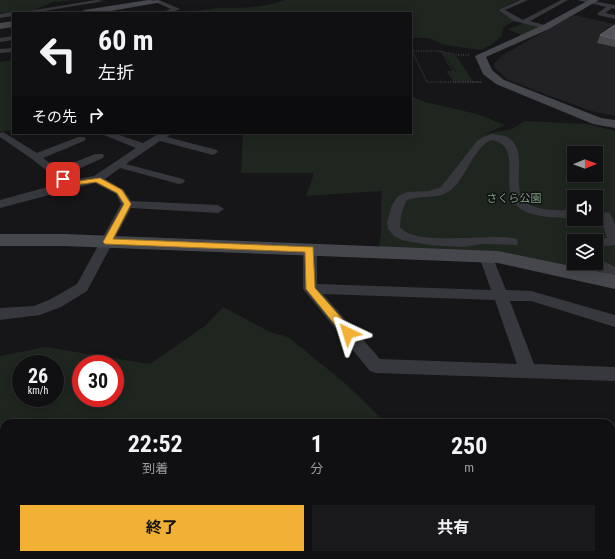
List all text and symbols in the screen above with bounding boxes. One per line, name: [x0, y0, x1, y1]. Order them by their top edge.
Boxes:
text: 60 m: [98, 24, 154, 57]
icon: left: [32, 28, 84, 80]
text: 左折: [98, 62, 134, 83]
icon: right: [85, 104, 107, 126]
text: その先: [32, 108, 77, 126]
north arrow: [567, 146, 603, 182]
map controls: [567, 146, 603, 270]
pin: [46, 162, 80, 196]
icon: arrive: [52, 168, 74, 190]
button: sound: [567, 190, 603, 226]
park label: さくら公園: [487, 192, 542, 205]
button: layers: [567, 234, 603, 270]
position arrow: [327, 312, 369, 354]
speed limit sign: 30: [72, 355, 124, 407]
text: 26: [28, 364, 48, 388]
text: km/h: [28, 385, 48, 396]
text: 22:52: [128, 430, 183, 458]
text: 1: [311, 430, 323, 458]
text: 250: [451, 432, 487, 460]
text: m: [464, 460, 474, 475]
text: 到着: [142, 461, 168, 476]
text: 分: [310, 461, 323, 476]
button: 終了: [20, 505, 304, 551]
button: 共有: [312, 505, 595, 551]

